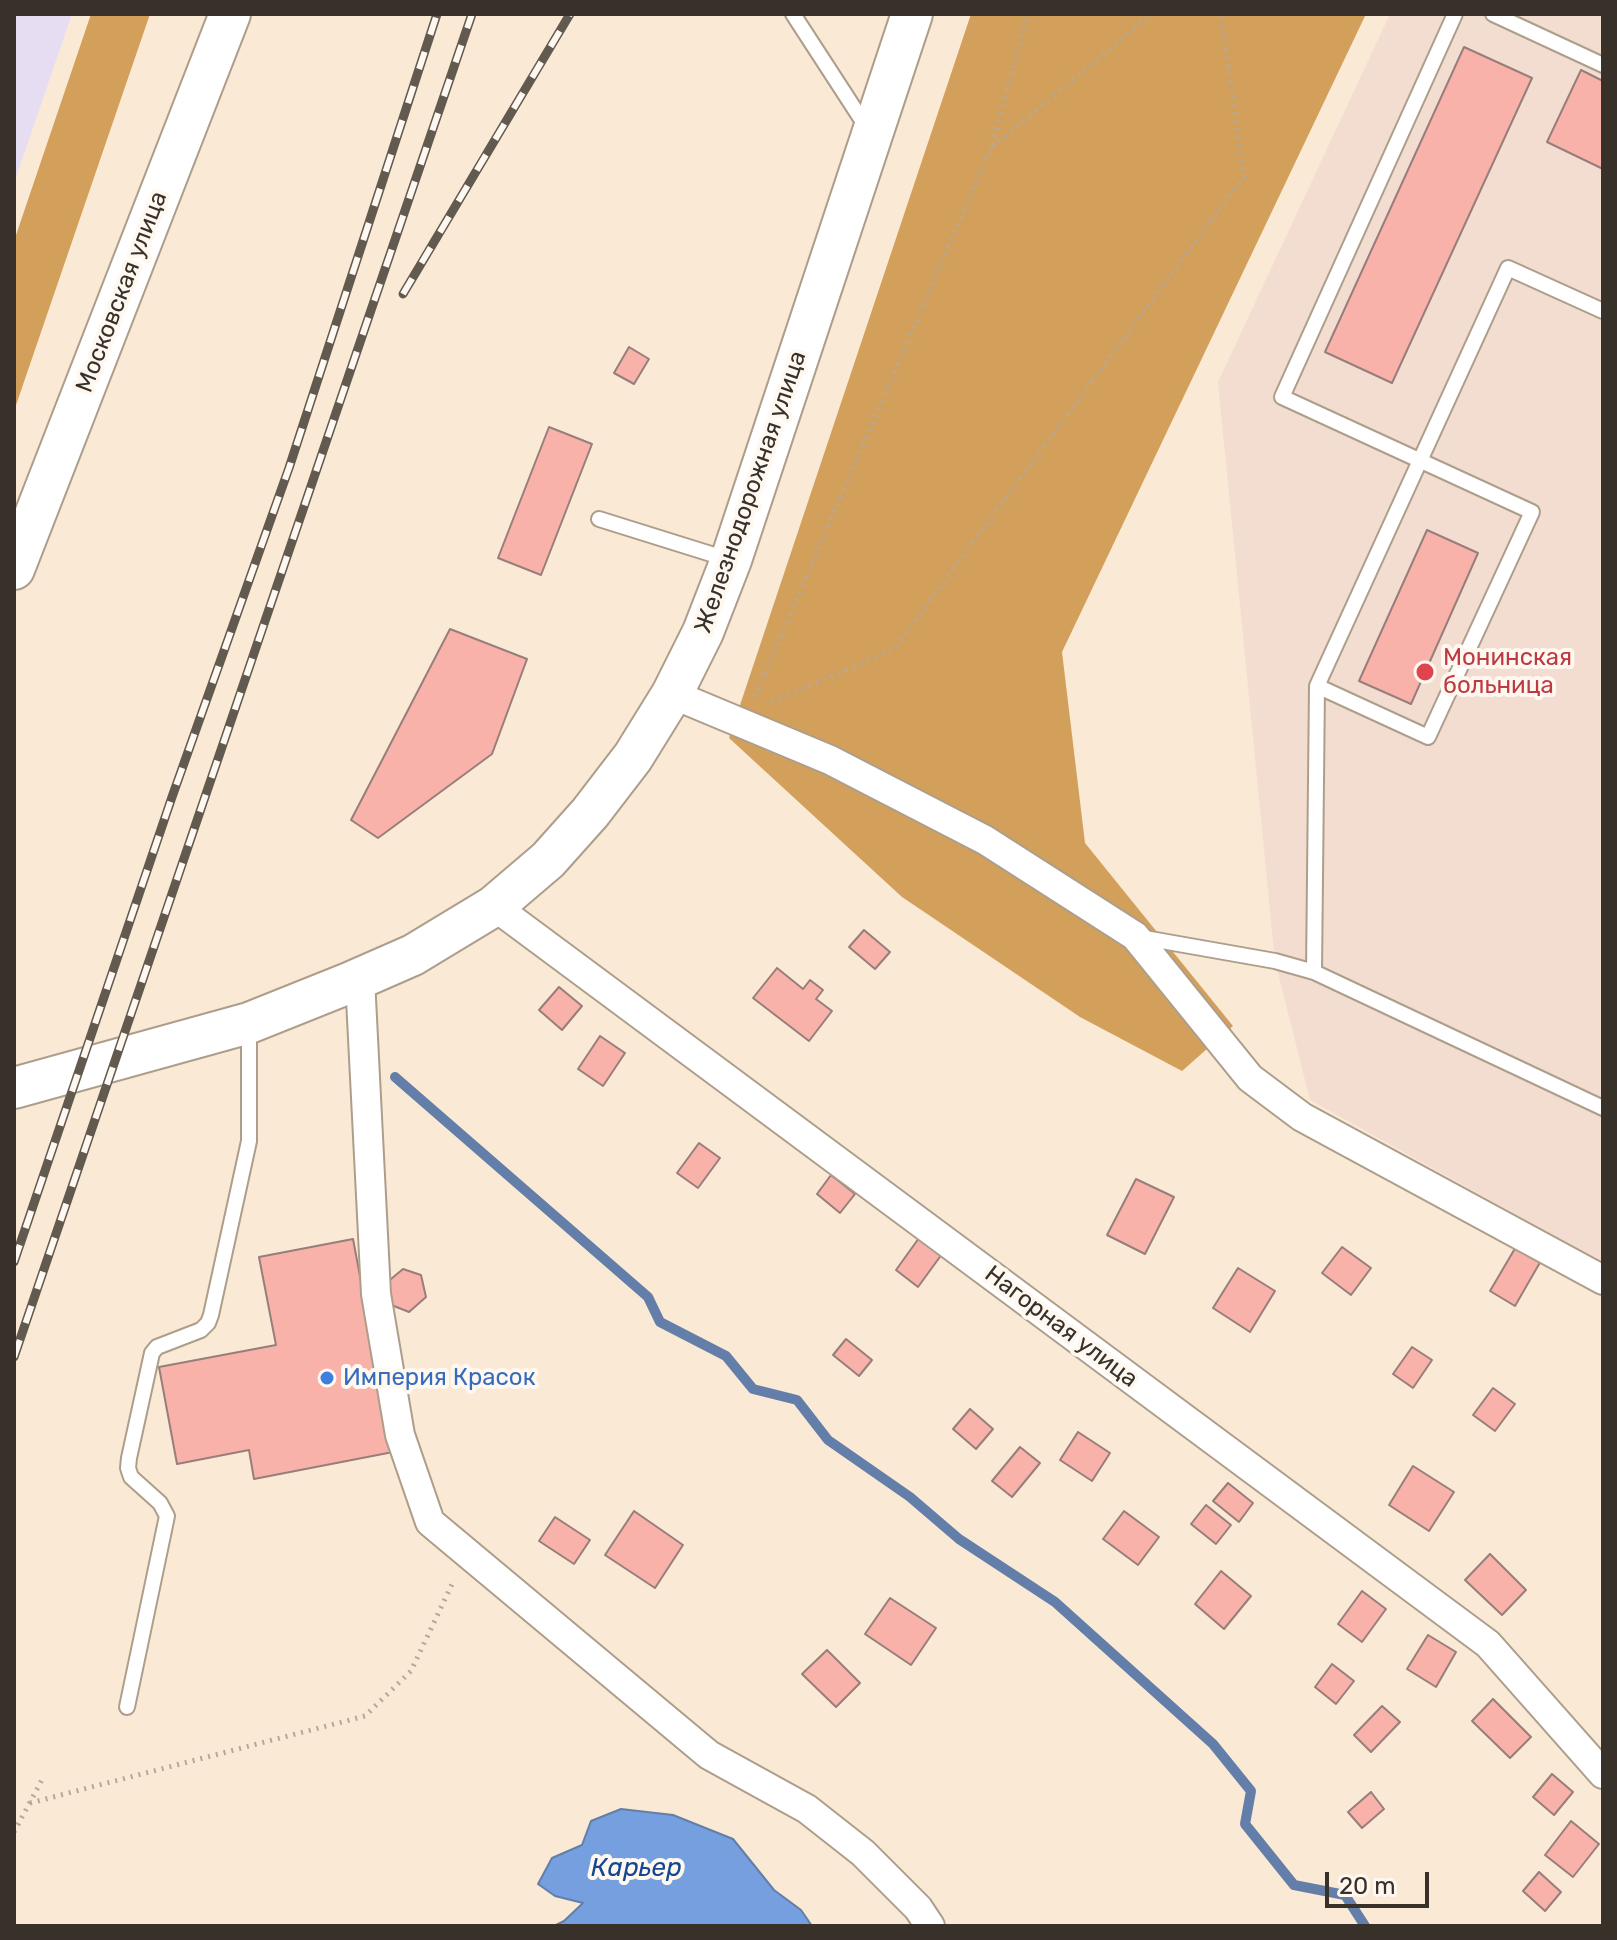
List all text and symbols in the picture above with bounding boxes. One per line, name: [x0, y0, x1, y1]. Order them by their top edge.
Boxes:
street label: Московская улица: [70, 187, 174, 397]
street label: Железнодорожная улица: [689, 347, 813, 637]
place label: Монинская больница: [1443, 644, 1572, 700]
marker: Монинская больница: [1414, 661, 1436, 683]
street label: Нагорная улица: [979, 1260, 1143, 1394]
place label: Империя Красок: [343, 1364, 536, 1392]
marker: Империя Красок: [318, 1369, 336, 1387]
water label: Карьер: [591, 1852, 681, 1884]
scale bar: [1329, 1856, 1433, 1906]
text: 20 m: [1339, 1872, 1396, 1900]

